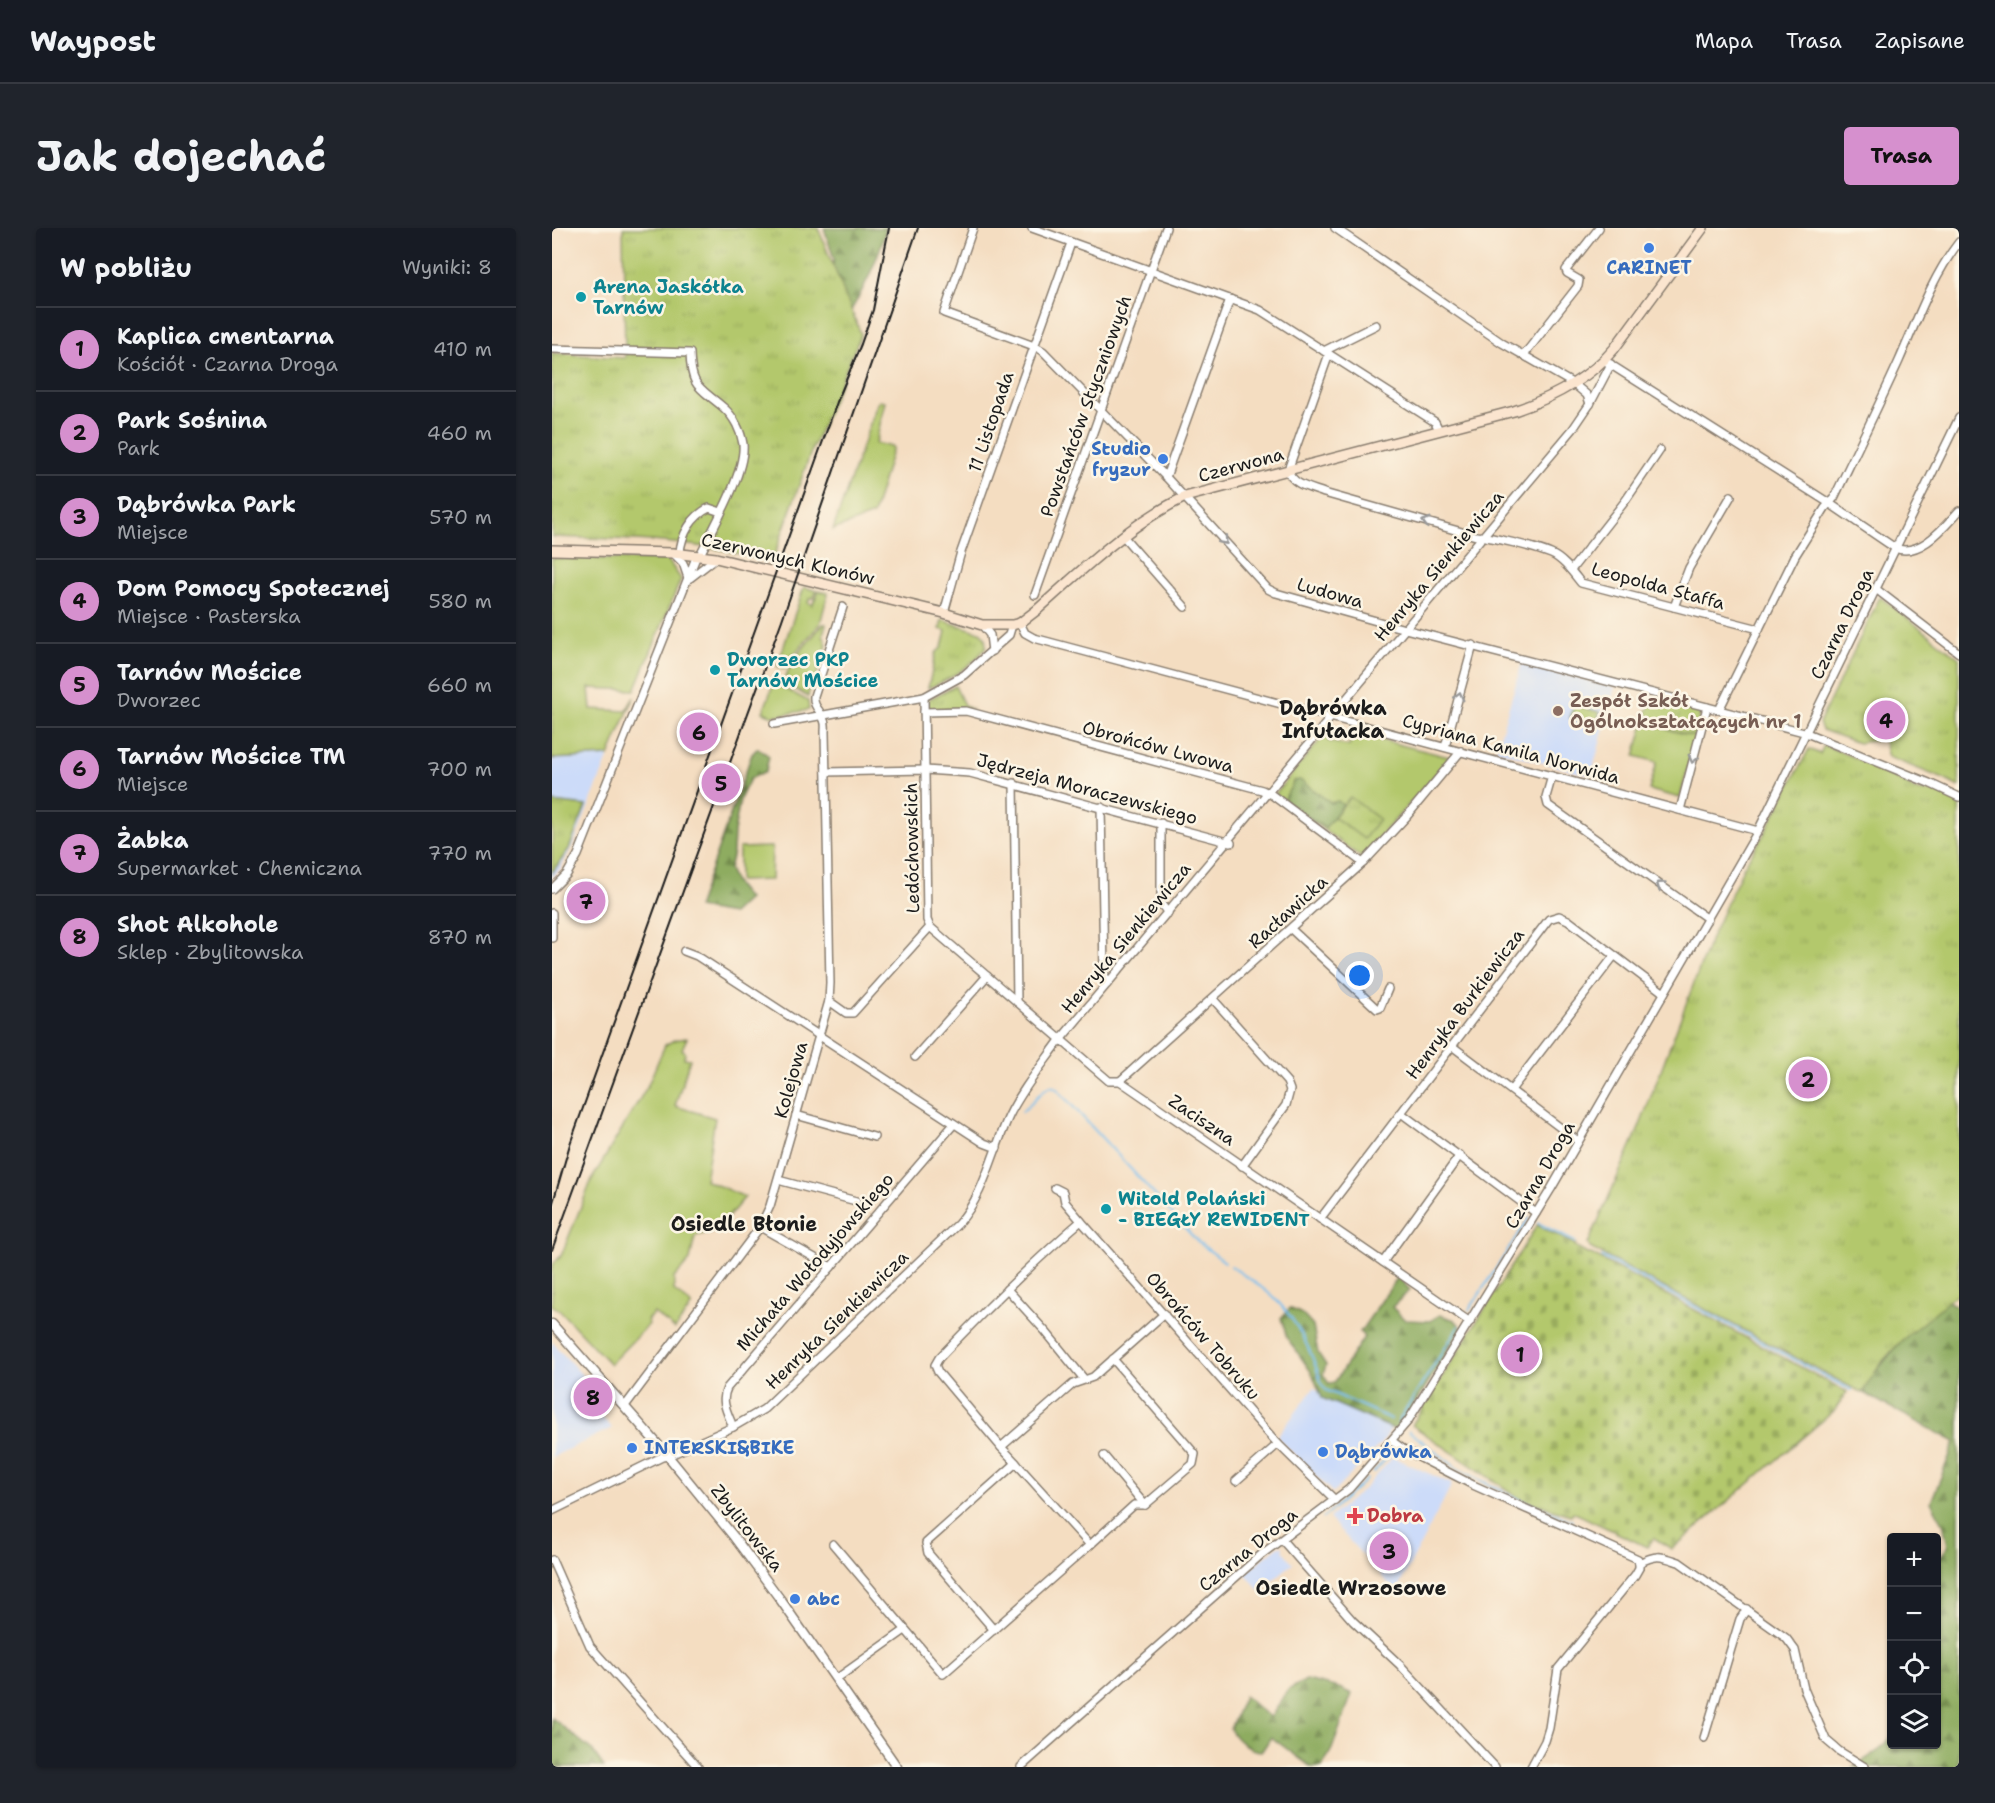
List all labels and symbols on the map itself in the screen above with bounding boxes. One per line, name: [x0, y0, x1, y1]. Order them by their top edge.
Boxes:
marker: CARINET: [1642, 241, 1656, 255]
place label: CARINET: [1606, 256, 1692, 280]
place label: Arena Jaskółka Tarnów: [593, 275, 744, 320]
marker: Arena Jaskółka Tarnów: [574, 290, 588, 304]
street label: Powstańców Styczniowych: [1035, 292, 1137, 520]
street label: 11 Listopada: [963, 368, 1019, 476]
place label: Studio fryzur: [1091, 437, 1151, 482]
street label: Czerwona: [1196, 442, 1286, 488]
marker: Studio fryzur: [1156, 452, 1170, 466]
street label: Henryka Sienkiewicza: [1369, 485, 1509, 647]
one-way arrow: [1421, 517, 1432, 529]
street label: Czerwonych Klonów: [699, 527, 877, 591]
one-way arrow: [1217, 534, 1228, 545]
street label: Leopolda Staffa: [1589, 557, 1727, 615]
street label: Czarna Droga: [1805, 565, 1879, 683]
street label: Ludowa: [1294, 572, 1366, 614]
place label: Dworzec PKP Tarnów Mościce: [727, 648, 879, 693]
marker: Dworzec PKP Tarnów Mościce: [708, 663, 722, 677]
place label: Zespół Szkół Ogólnokształcących nr 1: [1570, 689, 1802, 734]
one-way arrow: [1452, 691, 1464, 702]
district label: Dąbrówka Infułacka: [1279, 695, 1387, 744]
pin: 4: [1866, 698, 1906, 742]
marker: Zespół Szkół Ogólnokształcących nr 1: [1551, 704, 1565, 718]
street label: Cypriana Kamila Norwida: [1400, 708, 1622, 790]
pin: 6: [680, 710, 718, 754]
street label: Obrońców Lwowa: [1080, 715, 1236, 779]
street label: Jędrzeja Moraczewskiego: [974, 748, 1200, 830]
one-way arrow: [1688, 753, 1701, 763]
pin: 5: [702, 760, 740, 806]
street label: Ledóchowskich: [899, 782, 925, 914]
street label: Henryka Sienkiewicza: [1056, 857, 1196, 1019]
street label: Racławicka: [1243, 870, 1333, 954]
pin: 7: [567, 878, 606, 924]
one-way arrow: [1656, 881, 1667, 892]
street label: Henryka Burkiewicza: [1400, 924, 1530, 1084]
your location: [1345, 961, 1374, 990]
street label: Kolejowa: [769, 1039, 813, 1121]
pin: 2: [1788, 1056, 1828, 1102]
street label: Zaciszna: [1164, 1089, 1240, 1151]
street label: Czarna Droga: [1499, 1117, 1581, 1233]
street label: Michała Wołodyjowskiego: [731, 1168, 899, 1356]
place label: Witold Polański - BIEGŁY REWIDENT: [1118, 1187, 1310, 1232]
marker: Witold Polański - BIEGŁY REWIDENT: [1099, 1202, 1113, 1216]
district label: Osiedle Błonie: [671, 1211, 817, 1237]
street label: Henryka Sienkiewicza: [760, 1245, 914, 1395]
street label: Obrońców Tobruku: [1141, 1267, 1265, 1405]
pin: 1: [1500, 1332, 1540, 1376]
pin: 8: [574, 1374, 612, 1420]
place label: INTERSKI&BIKE: [644, 1436, 795, 1460]
place label: Dąbrówka: [1335, 1440, 1432, 1464]
marker: INTERSKI&BIKE: [625, 1441, 639, 1455]
marker: Dąbrówka: [1316, 1445, 1330, 1459]
street label: Zbylitowska: [705, 1479, 789, 1577]
street label: Czarna Droga: [1194, 1503, 1302, 1597]
place label: Dobra: [1367, 1504, 1424, 1528]
marker: Dobra: [1348, 1509, 1362, 1523]
pin: 3: [1370, 1528, 1408, 1574]
district label: Osiedle Wrzosowe: [1256, 1575, 1446, 1601]
place label: abc: [807, 1587, 840, 1611]
marker: abc: [788, 1592, 802, 1606]

